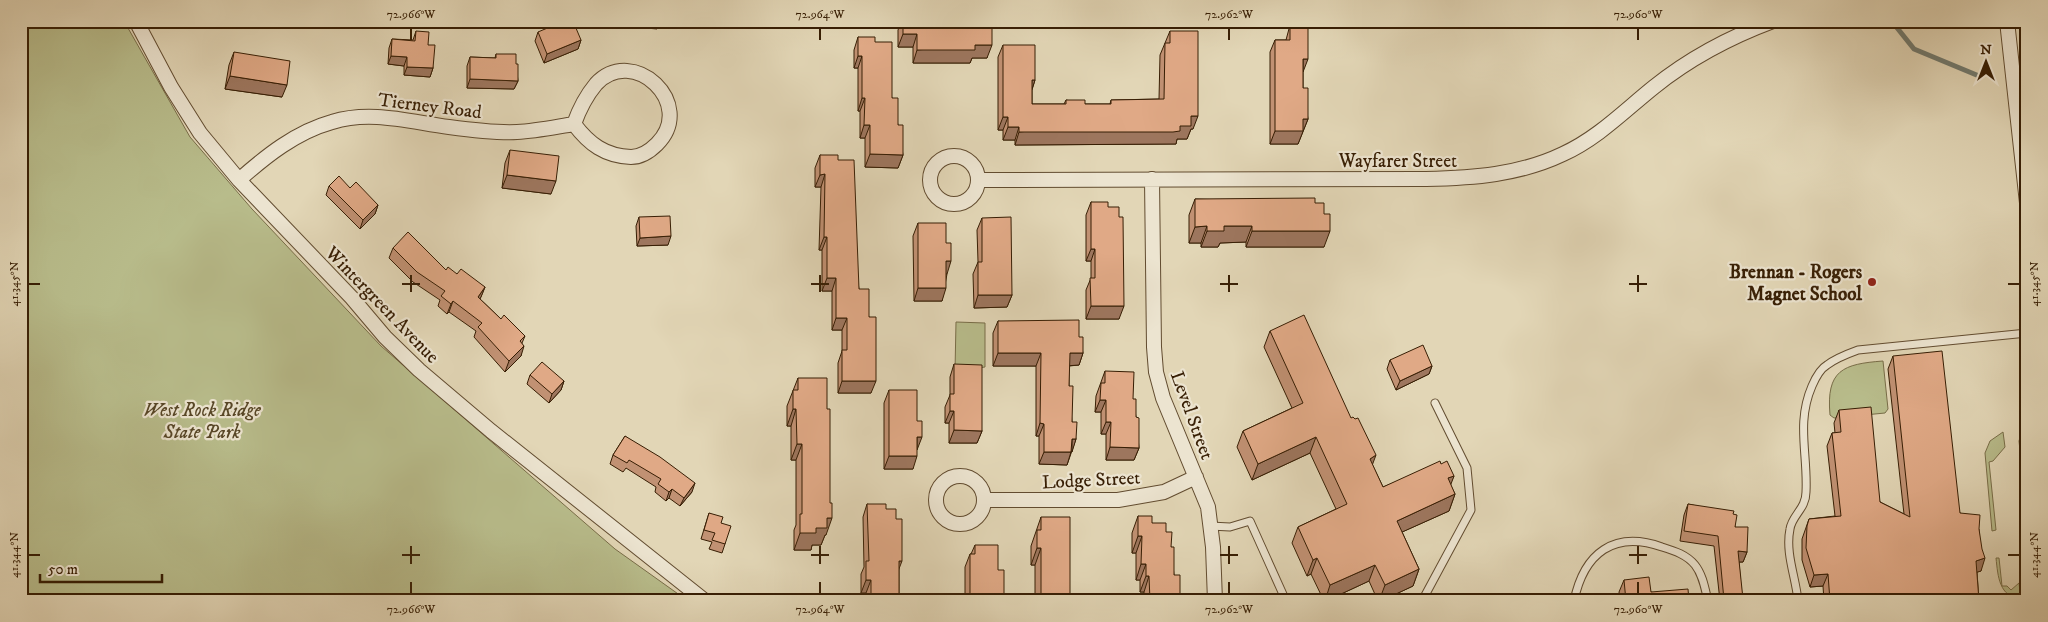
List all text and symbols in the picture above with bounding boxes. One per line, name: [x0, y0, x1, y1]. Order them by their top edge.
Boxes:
text: 72.966°W: [387, 7, 436, 22]
text: 72.964°W: [795, 7, 846, 22]
text: 72.962°W: [1205, 7, 1254, 22]
text: 72.960°W: [1614, 7, 1663, 22]
north arrow: [1960, 38, 2010, 88]
text: N: [1980, 41, 1992, 59]
street label: Tierney Road: [377, 89, 483, 124]
street label: Wayfarer Street: [1338, 150, 1457, 173]
street label: Wintergreen Avenue: [319, 241, 444, 369]
text: 41.345°N: [7, 261, 22, 307]
place label: Brennan - Rogers Magnet School: [1729, 261, 1863, 306]
text: 41.345°N: [2027, 261, 2042, 307]
marker: Brennan - Rogers Magnet School: [1866, 276, 1878, 288]
street label: Level Street: [1165, 368, 1218, 463]
park label: West Rock Ridge State Park: [143, 399, 261, 444]
street label: Lodge Street: [1041, 466, 1141, 495]
text: 41.344°N: [7, 532, 22, 578]
text: 41.344°N: [2027, 532, 2042, 578]
scale bar: [40, 552, 162, 584]
text: 50 m: [48, 560, 78, 579]
text: 72.966°W: [387, 602, 436, 617]
text: 72.964°W: [795, 602, 846, 617]
text: 72.962°W: [1205, 602, 1254, 617]
text: 72.960°W: [1614, 602, 1663, 617]

